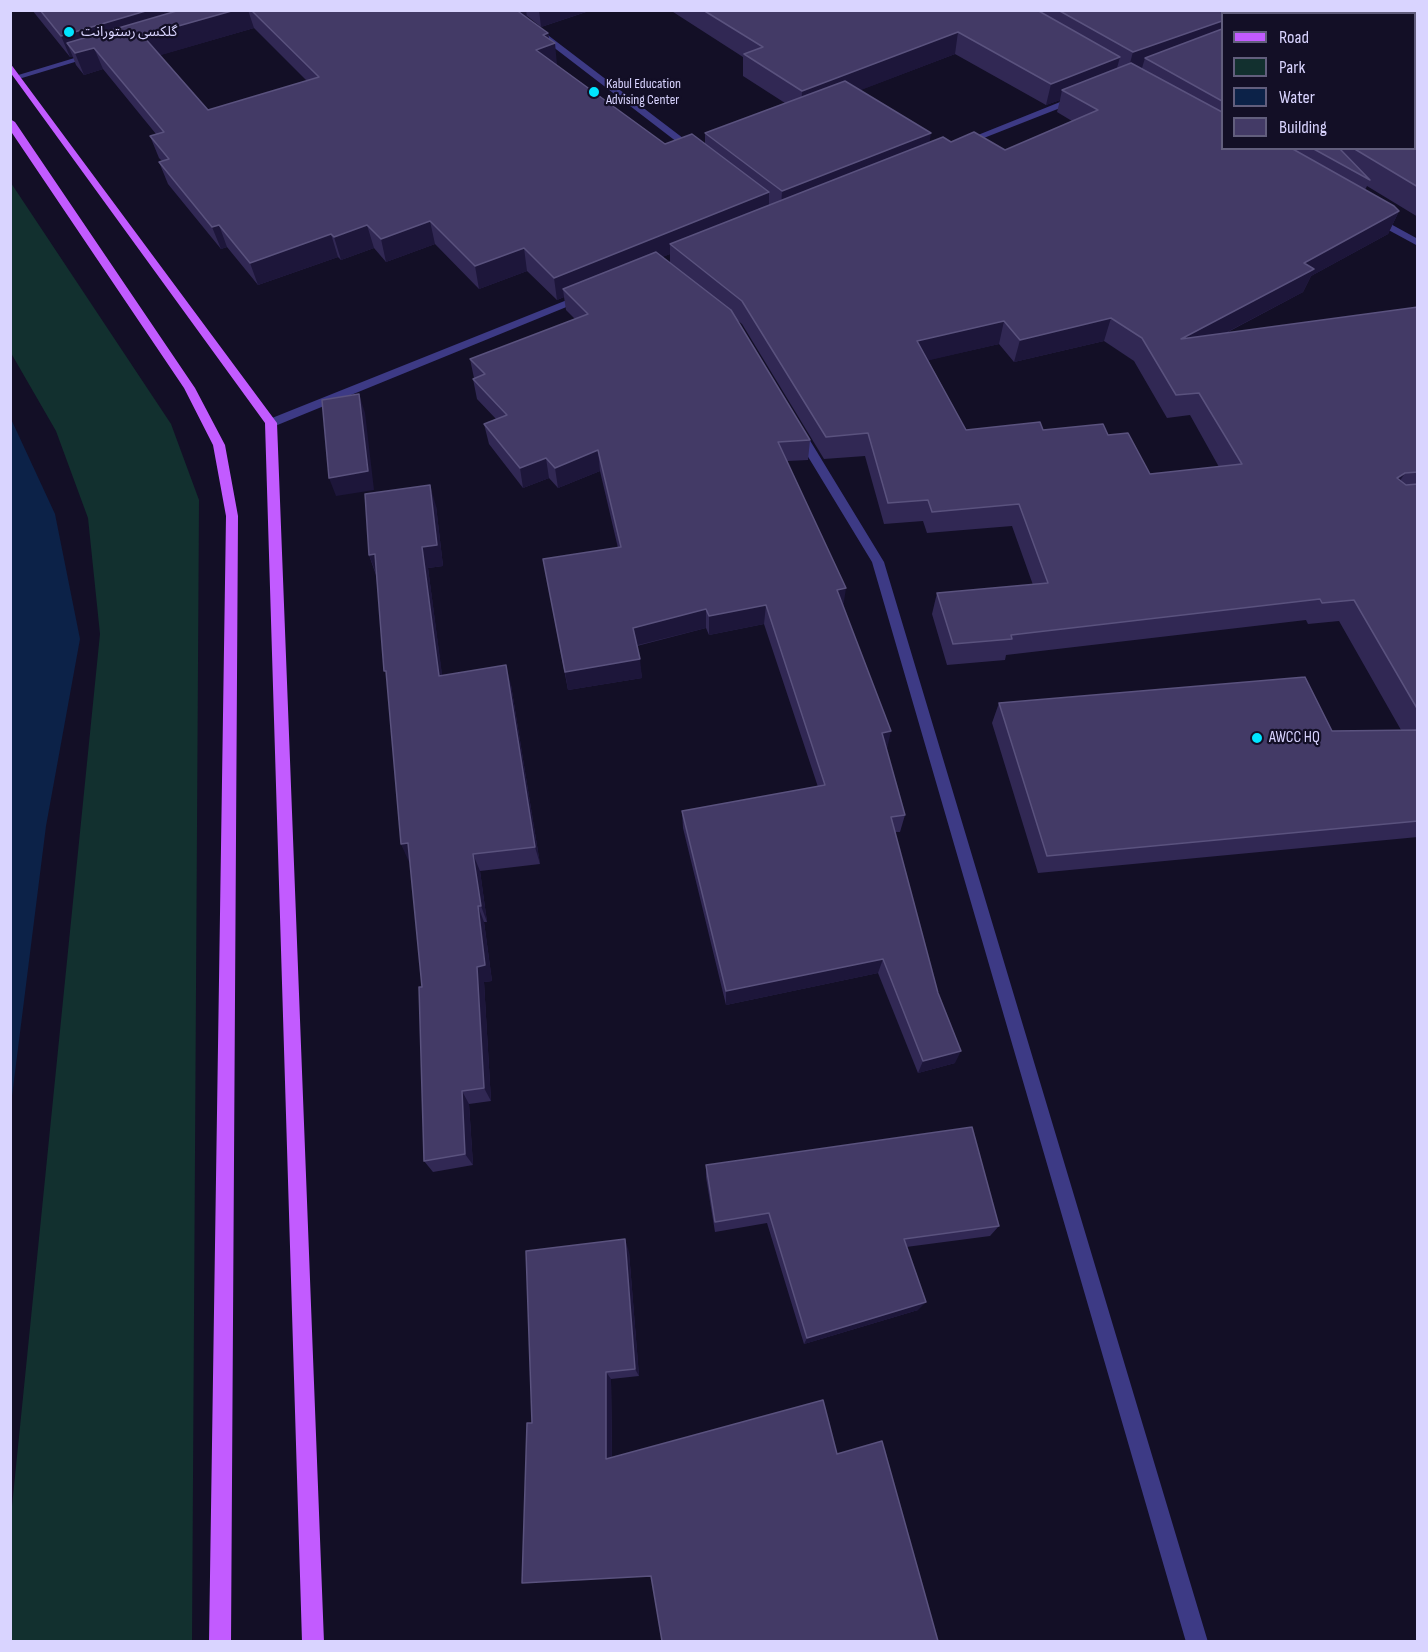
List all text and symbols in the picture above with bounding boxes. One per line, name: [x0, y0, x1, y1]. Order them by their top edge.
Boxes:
legend: [1221, 12, 1416, 150]
place label: گلکسی رستورانت: [81, 24, 177, 40]
marker: گلکسی رستورانت: [62, 25, 76, 39]
text: Road: [1279, 27, 1309, 48]
text: Park: [1279, 57, 1305, 78]
place label: Kabul Education Advising Center: [606, 76, 681, 108]
marker: Kabul Education Advising Center: [587, 85, 601, 99]
text: Water: [1279, 87, 1315, 108]
text: Building: [1279, 117, 1327, 138]
place label: AWCC HQ: [1269, 728, 1320, 748]
marker: AWCC HQ: [1250, 731, 1264, 745]

